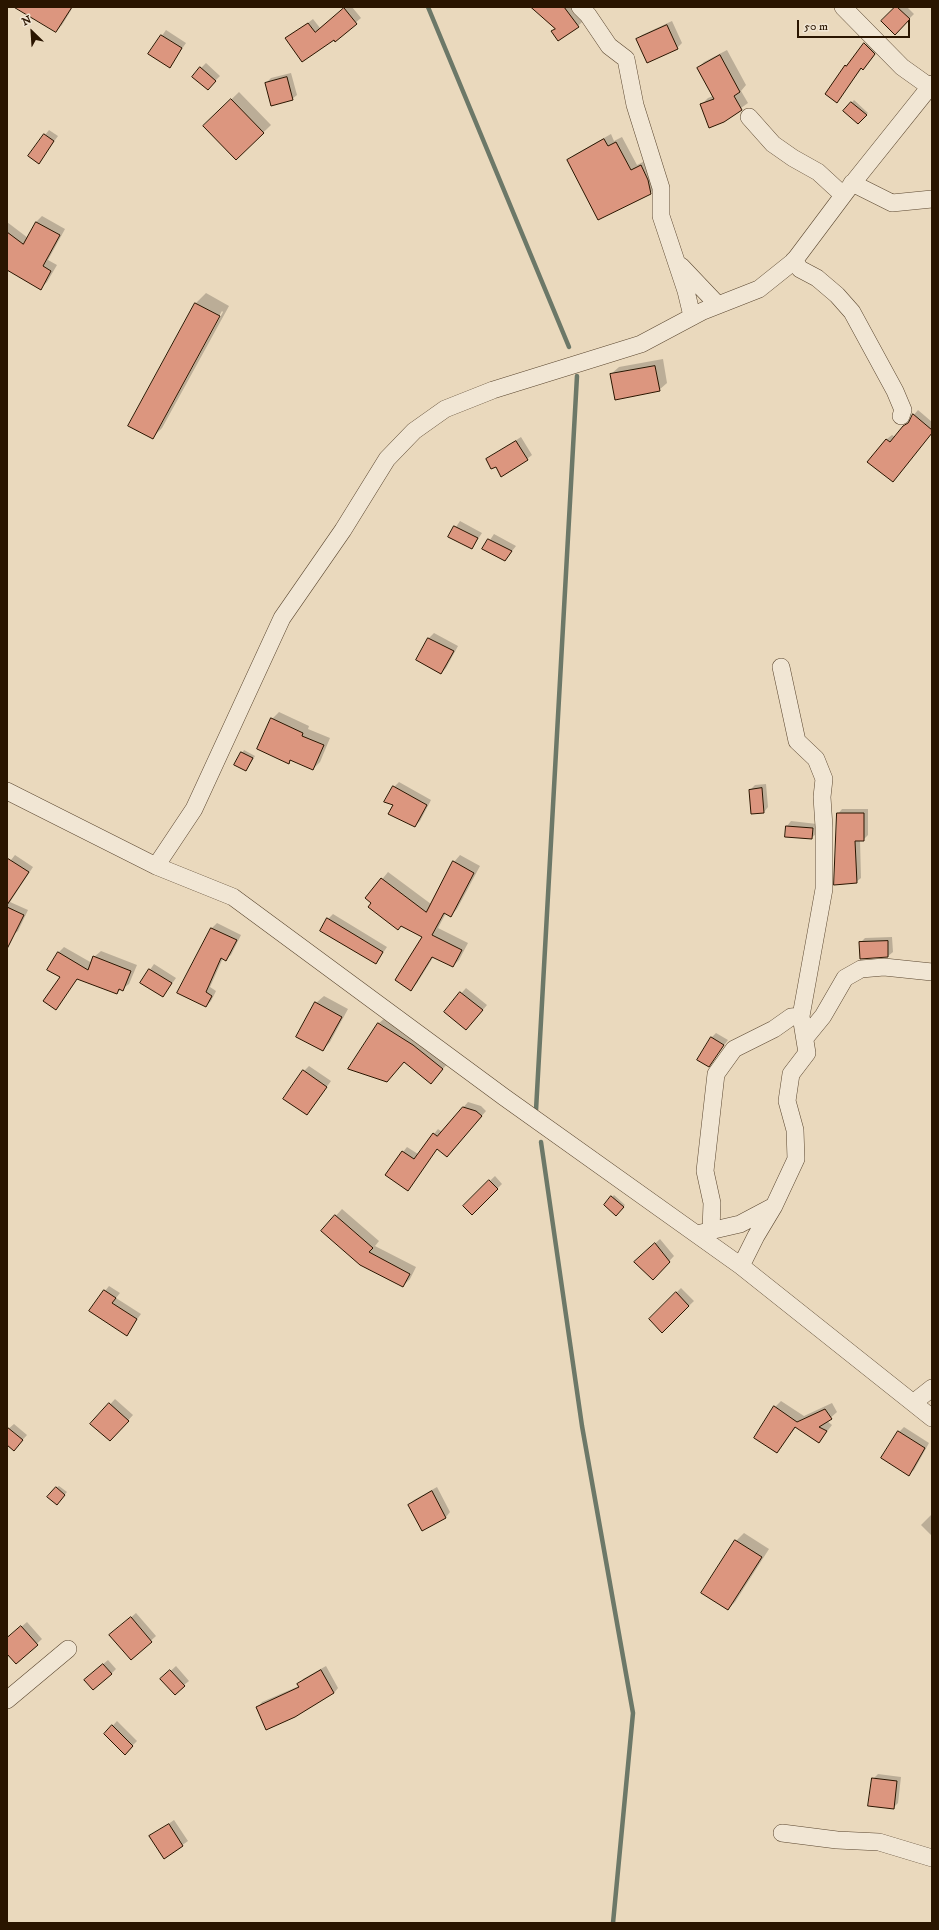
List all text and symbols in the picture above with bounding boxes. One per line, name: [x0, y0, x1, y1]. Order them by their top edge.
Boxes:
north arrow: [12, 12, 52, 52]
scale bar: [799, 12, 912, 38]
text: N: [20, 13, 34, 29]
text: 50 m: [804, 19, 828, 34]

